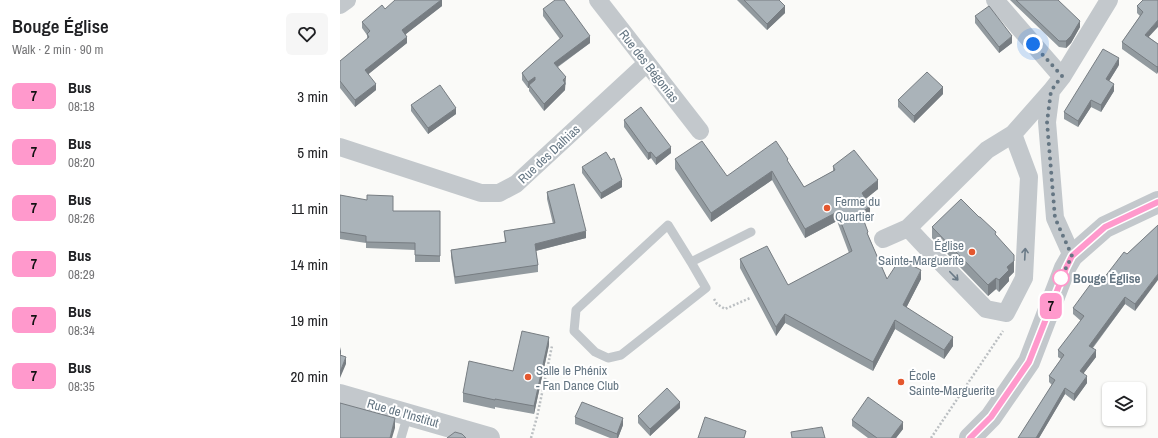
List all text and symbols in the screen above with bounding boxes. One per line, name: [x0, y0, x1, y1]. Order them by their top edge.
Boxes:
text: Bouge Église: [12, 13, 109, 39]
button: heart: [286, 13, 328, 55]
street label: Rue des Bégonias: [615, 26, 683, 106]
your location: [1023, 34, 1043, 54]
text: Walk · 2 min · 90 m: [12, 41, 103, 58]
text: Bus: [68, 77, 91, 98]
text: 3 min: [297, 86, 328, 107]
text: 7: [31, 87, 37, 105]
text: 08:18: [68, 98, 95, 115]
street label: Rue des Dalhias: [514, 121, 584, 187]
text: Bus: [68, 133, 91, 154]
text: 5 min: [297, 142, 328, 163]
text: 7: [31, 143, 37, 161]
text: 08:20: [68, 154, 95, 171]
text: Bus: [68, 189, 91, 210]
place label: Ferme du Quartier: [835, 193, 880, 225]
text: 11 min: [291, 198, 328, 219]
text: 7: [31, 199, 37, 217]
marker: Ferme du Quartier: [822, 203, 832, 213]
text: 08:26: [68, 210, 95, 227]
place label: Église Sainte-Marguerite: [878, 237, 964, 269]
text: Bus: [68, 245, 91, 266]
marker: Église Sainte-Marguerite: [967, 247, 977, 257]
one-way arrow: [1022, 248, 1029, 261]
text: 14 min: [290, 254, 328, 275]
text: 7: [31, 255, 37, 273]
text: 08:29: [68, 266, 95, 283]
marker: Bouge Église: [1052, 269, 1070, 287]
place label: Bouge Église: [1073, 270, 1141, 287]
one-way arrow: [949, 271, 959, 281]
line badge: 7: [1038, 293, 1064, 319]
text: 7: [1048, 297, 1054, 315]
text: Bus: [68, 301, 91, 322]
text: 19 min: [290, 310, 328, 331]
text: 7: [31, 311, 37, 329]
text: 08:34: [68, 322, 95, 339]
text: Bus: [68, 357, 91, 378]
place label: Salle le Phénix - Fan Dance Club: [536, 362, 619, 394]
text: 20 min: [290, 366, 328, 387]
text: 7: [31, 367, 37, 385]
place label: École Sainte-Marguerite: [909, 367, 995, 399]
marker: Salle le Phénix - Fan Dance Club: [523, 372, 533, 382]
marker: École Sainte-Marguerite: [896, 377, 906, 387]
text: 08:35: [68, 378, 95, 395]
map controls: [1102, 382, 1146, 426]
button: layers: [1102, 382, 1146, 426]
street label: Rue de l'Institut: [365, 395, 441, 431]

